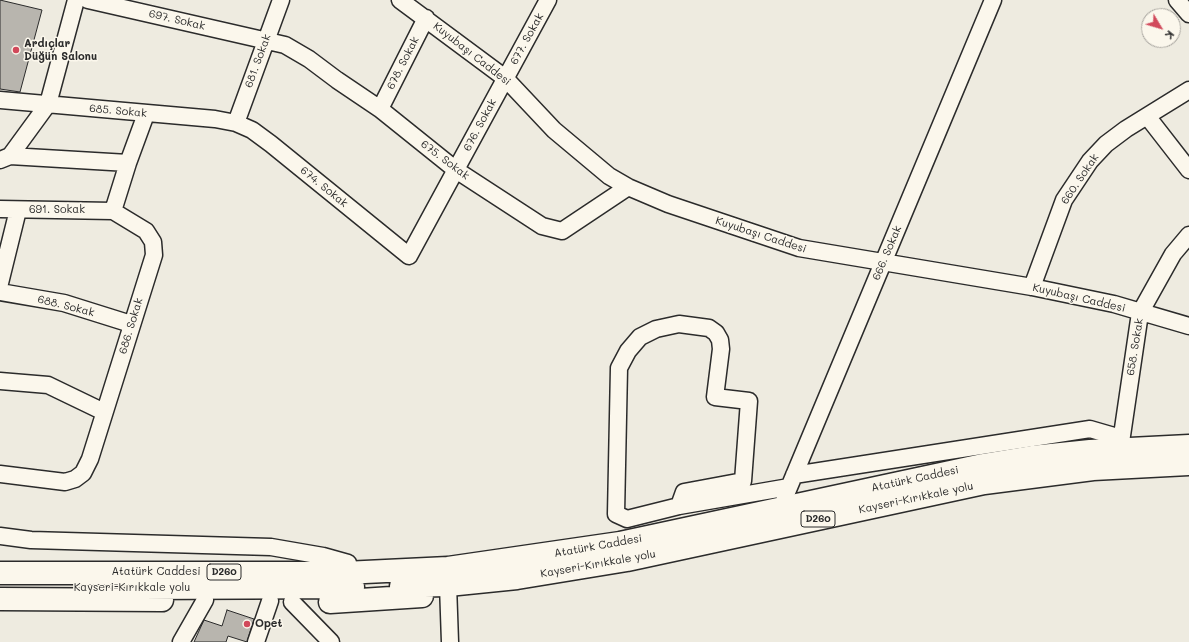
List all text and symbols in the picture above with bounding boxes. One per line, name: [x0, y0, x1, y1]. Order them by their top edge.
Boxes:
street label: 697. Sokak: [148, 7, 206, 33]
north arrow: [1141, 8, 1181, 48]
street label: 677. Sokak: [507, 11, 547, 67]
street label: Kuyubaşı Caddesi: [431, 20, 513, 88]
text: K: [1162, 28, 1178, 43]
street label: 681. Sokak: [242, 32, 274, 90]
street label: 678. Sokak: [384, 34, 422, 92]
place label: Ardıçlar Düğün Salonu: [24, 37, 97, 63]
marker: Ardıçlar Düğün Salonu: [11, 45, 21, 55]
street label: 676. Sokak: [461, 97, 499, 153]
street label: 685. Sokak: [89, 102, 147, 120]
street label: 675. Sokak: [418, 138, 472, 182]
street label: 660. Sokak: [1058, 151, 1102, 207]
street label: 674. Sokak: [298, 164, 350, 210]
street label: 691. Sokak: [29, 203, 85, 217]
street label: Kuyubaşı Caddesi: [714, 214, 808, 256]
street label: 666. Sokak: [870, 224, 904, 282]
street label: Kuyubaşı Caddesi: [1031, 281, 1127, 315]
street label: 688. Sokak: [36, 293, 96, 319]
street label: 686. Sokak: [116, 296, 146, 356]
street label: 658. Sokak: [1124, 317, 1146, 377]
street label: Atatürk Caddesi: [870, 463, 960, 495]
street label: Kayseri-Kırıkkale yolu: [858, 479, 974, 517]
road number: D260: [801, 511, 835, 527]
street label: Atatürk Caddesi: [553, 532, 643, 560]
street label: Kayseri-Kırıkkale yolu: [539, 547, 657, 581]
road number: D260: [207, 564, 241, 580]
street label: Atatürk Caddesi: [111, 565, 201, 579]
street label: Kayseri-Kırıkkale yolu: [74, 581, 190, 595]
place label: Opet: [255, 617, 282, 631]
marker: Opet: [242, 619, 252, 629]

